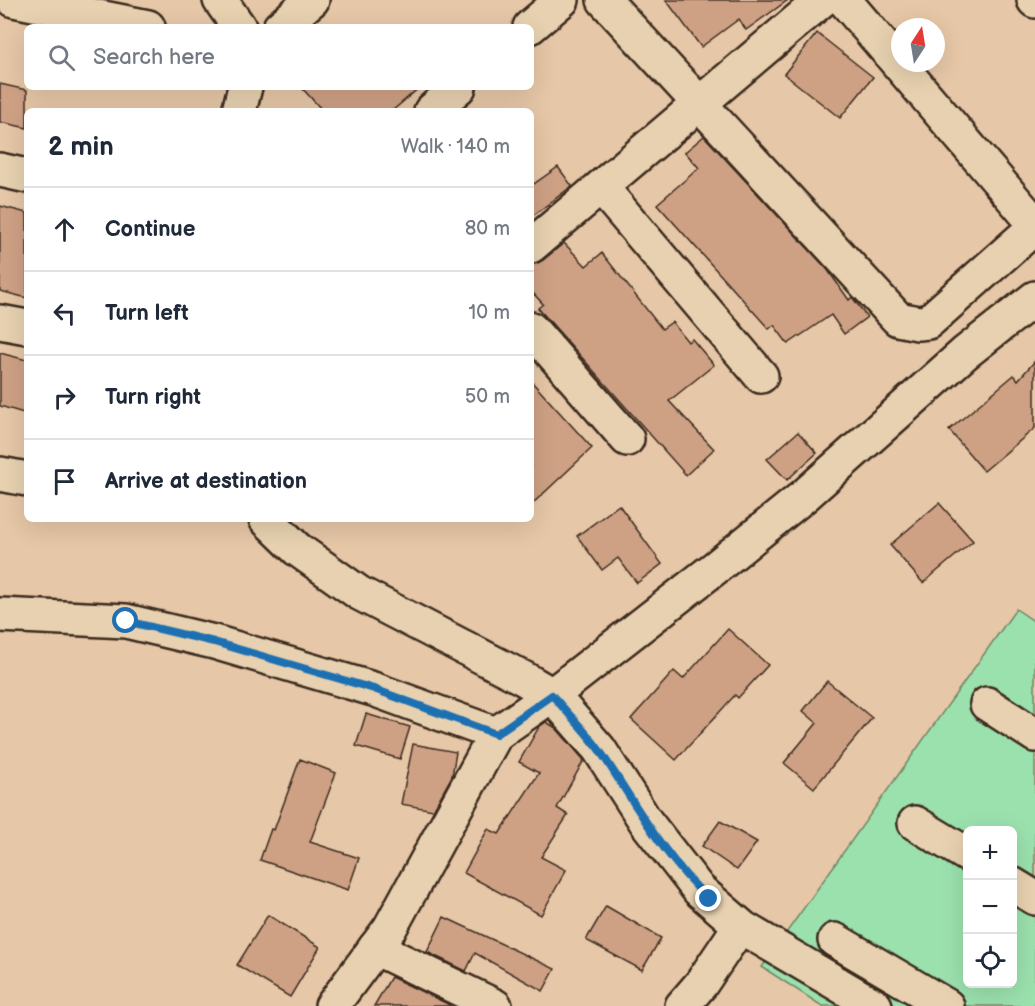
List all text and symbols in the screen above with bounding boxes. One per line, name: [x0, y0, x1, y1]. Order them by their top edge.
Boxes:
north arrow: [891, 18, 945, 72]
search box: [24, 24, 534, 90]
icon: search: [45, 41, 78, 74]
text: Search here: [93, 44, 215, 71]
text: 2 min: [48, 132, 114, 163]
text: Walk · 140 m: [401, 135, 510, 159]
icon: ahead: [48, 213, 81, 246]
text: Continue: [105, 216, 195, 243]
text: 80 m: [465, 217, 510, 241]
icon: left: [48, 297, 81, 330]
text: Turn left: [105, 300, 189, 327]
text: 10 m: [469, 301, 510, 325]
icon: right: [48, 381, 81, 414]
text: Turn right: [105, 384, 201, 411]
text: 50 m: [465, 385, 510, 409]
icon: arrive: [48, 465, 81, 498]
text: Arrive at destination: [105, 468, 307, 495]
route start: [112, 607, 138, 633]
map controls: [963, 826, 1017, 988]
button: +: [963, 826, 1017, 880]
button: −: [963, 880, 1017, 934]
route end: [695, 885, 721, 911]
button: locate: [963, 934, 1017, 988]

